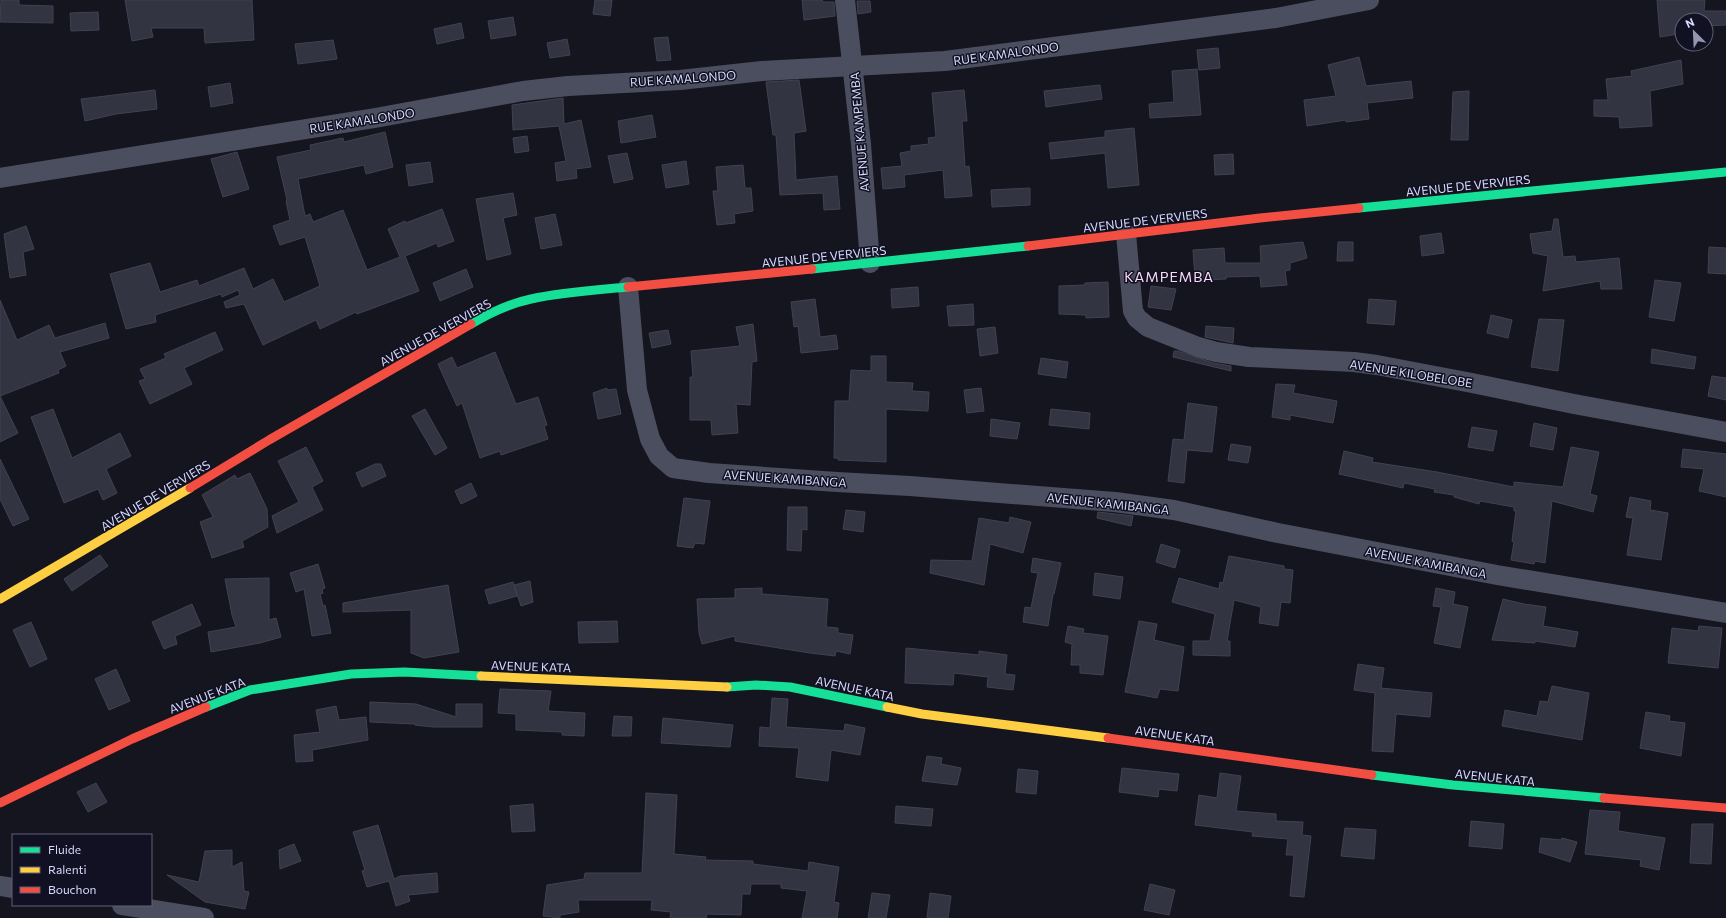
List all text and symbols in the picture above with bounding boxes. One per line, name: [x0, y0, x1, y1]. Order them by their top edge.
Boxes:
north arrow: [1674, 12, 1714, 52]
text: N: [1683, 15, 1696, 30]
street label: RUE KAMALONDO: [952, 39, 1060, 67]
street label: RUE KAMALONDO: [630, 67, 737, 89]
street label: AVENUE KAMPEMBA: [847, 72, 871, 192]
street label: RUE KAMALONDO: [308, 105, 416, 135]
street label: AVENUE DE VERVIERS: [1405, 171, 1531, 199]
street label: AVENUE DE VERVIERS: [1082, 205, 1208, 235]
street label: AVENUE DE VERVIERS: [761, 242, 887, 270]
district label: KAMPEMBA: [1124, 268, 1214, 285]
street label: AVENUE DE VERVIERS: [377, 296, 493, 368]
street label: AVENUE KILOBELOBE: [1349, 356, 1473, 390]
street label: AVENUE DE VERVIERS: [98, 457, 212, 533]
street label: AVENUE KAMIBANGA: [723, 467, 847, 489]
street label: AVENUE KAMIBANGA: [1046, 490, 1170, 516]
street label: AVENUE KAMIBANGA: [1364, 543, 1488, 581]
street label: AVENUE KATA: [491, 658, 571, 674]
street label: AVENUE KATA: [814, 673, 896, 703]
street label: AVENUE KATA: [167, 674, 247, 716]
street label: AVENUE KATA: [1134, 722, 1216, 748]
street label: AVENUE KATA: [1454, 766, 1536, 788]
legend: [12, 834, 152, 906]
text: Fluide: [48, 842, 81, 856]
text: Ralenti: [48, 862, 87, 876]
text: Bouchon: [48, 882, 96, 896]

